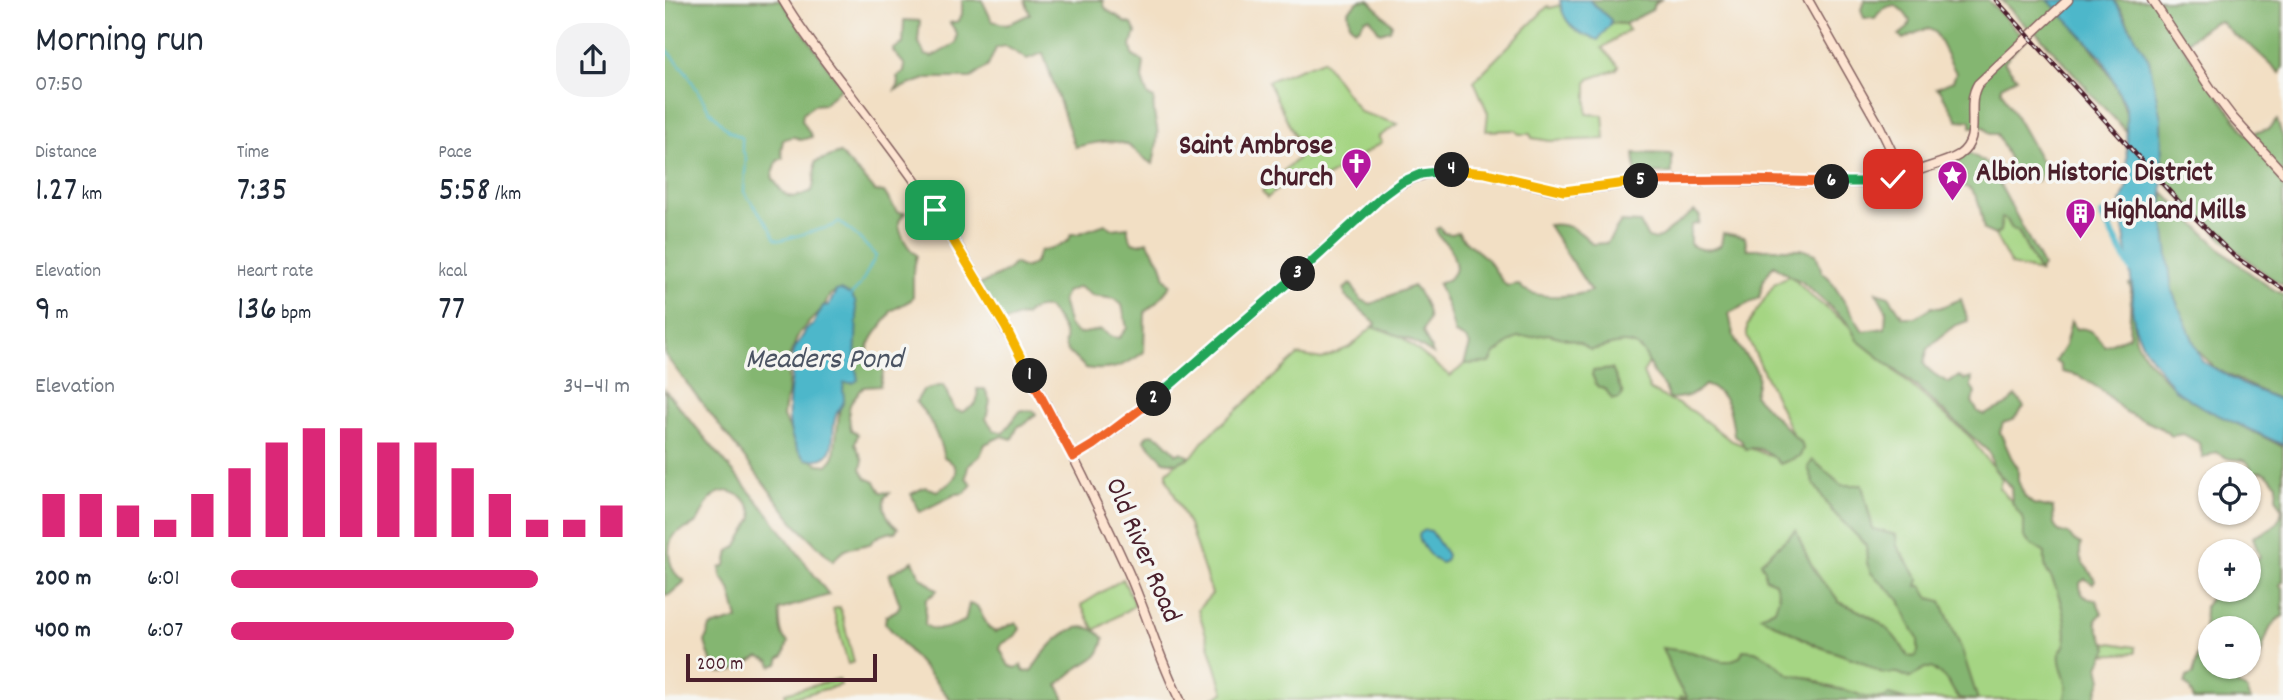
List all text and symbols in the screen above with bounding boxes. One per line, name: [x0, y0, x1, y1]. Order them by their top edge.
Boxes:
text: Morning run: [35, 15, 204, 70]
button: share: [556, 23, 630, 97]
text: 07:50: [35, 69, 83, 102]
place label: Saint Ambrose Church: [1179, 128, 1333, 200]
text: Distance: [35, 140, 97, 167]
text: Time: [237, 140, 269, 167]
text: Pace: [438, 140, 472, 167]
church icon: Saint Ambrose Church: [1339, 147, 1373, 191]
pin: [1863, 149, 1923, 209]
pin: 4: [1435, 152, 1469, 188]
place label: Albion Historic District: [1976, 155, 2214, 195]
text: 4: [1448, 156, 1455, 183]
place icon: Albion Historic District: [1936, 158, 1970, 202]
icon: check: [1874, 160, 1912, 198]
pin: 5: [1623, 164, 1658, 198]
pin: 6: [1815, 164, 1849, 200]
text: 1.27: [35, 167, 77, 217]
text: 7:35: [237, 167, 288, 217]
text: 5:58: [438, 167, 491, 217]
text: 5: [1636, 167, 1645, 194]
text: 6: [1827, 168, 1836, 195]
pin: [905, 180, 965, 240]
text: km: [77, 182, 102, 209]
text: /km: [491, 182, 521, 209]
icon: arrive: [916, 191, 954, 229]
place label: Highland Mills: [2103, 193, 2247, 233]
building icon: Highland Mills: [2063, 196, 2097, 240]
pin: 3: [1281, 256, 1315, 292]
text: Elevation: [35, 259, 101, 286]
text: Heart rate: [237, 259, 313, 286]
text: kcal: [438, 259, 467, 286]
text: 3: [1293, 260, 1302, 287]
text: 9: [35, 286, 51, 336]
text: 136: [237, 286, 277, 336]
text: 77: [438, 286, 465, 336]
text: m: [51, 301, 68, 328]
text: bpm: [277, 301, 311, 328]
water label: Meaders Pond: [745, 340, 907, 383]
pin: 1: [1013, 358, 1047, 394]
text: 1: [1027, 362, 1032, 389]
text: Elevation: [35, 371, 115, 404]
text: 34–41 m: [563, 371, 630, 404]
pin: 2: [1137, 382, 1171, 416]
text: 2: [1149, 385, 1158, 412]
map controls: [2198, 462, 2261, 679]
button: locate: [2198, 462, 2261, 525]
street label: Old River Road: [1092, 472, 1190, 630]
button: +: [2198, 539, 2261, 602]
text: 200 m: [35, 563, 91, 596]
text: 6:01: [147, 563, 180, 596]
text: 400 m: [35, 615, 91, 648]
text: 6:07: [147, 615, 183, 648]
button: −: [2198, 616, 2261, 679]
scale bar: [686, 651, 877, 683]
text: 200 m: [697, 652, 743, 679]

